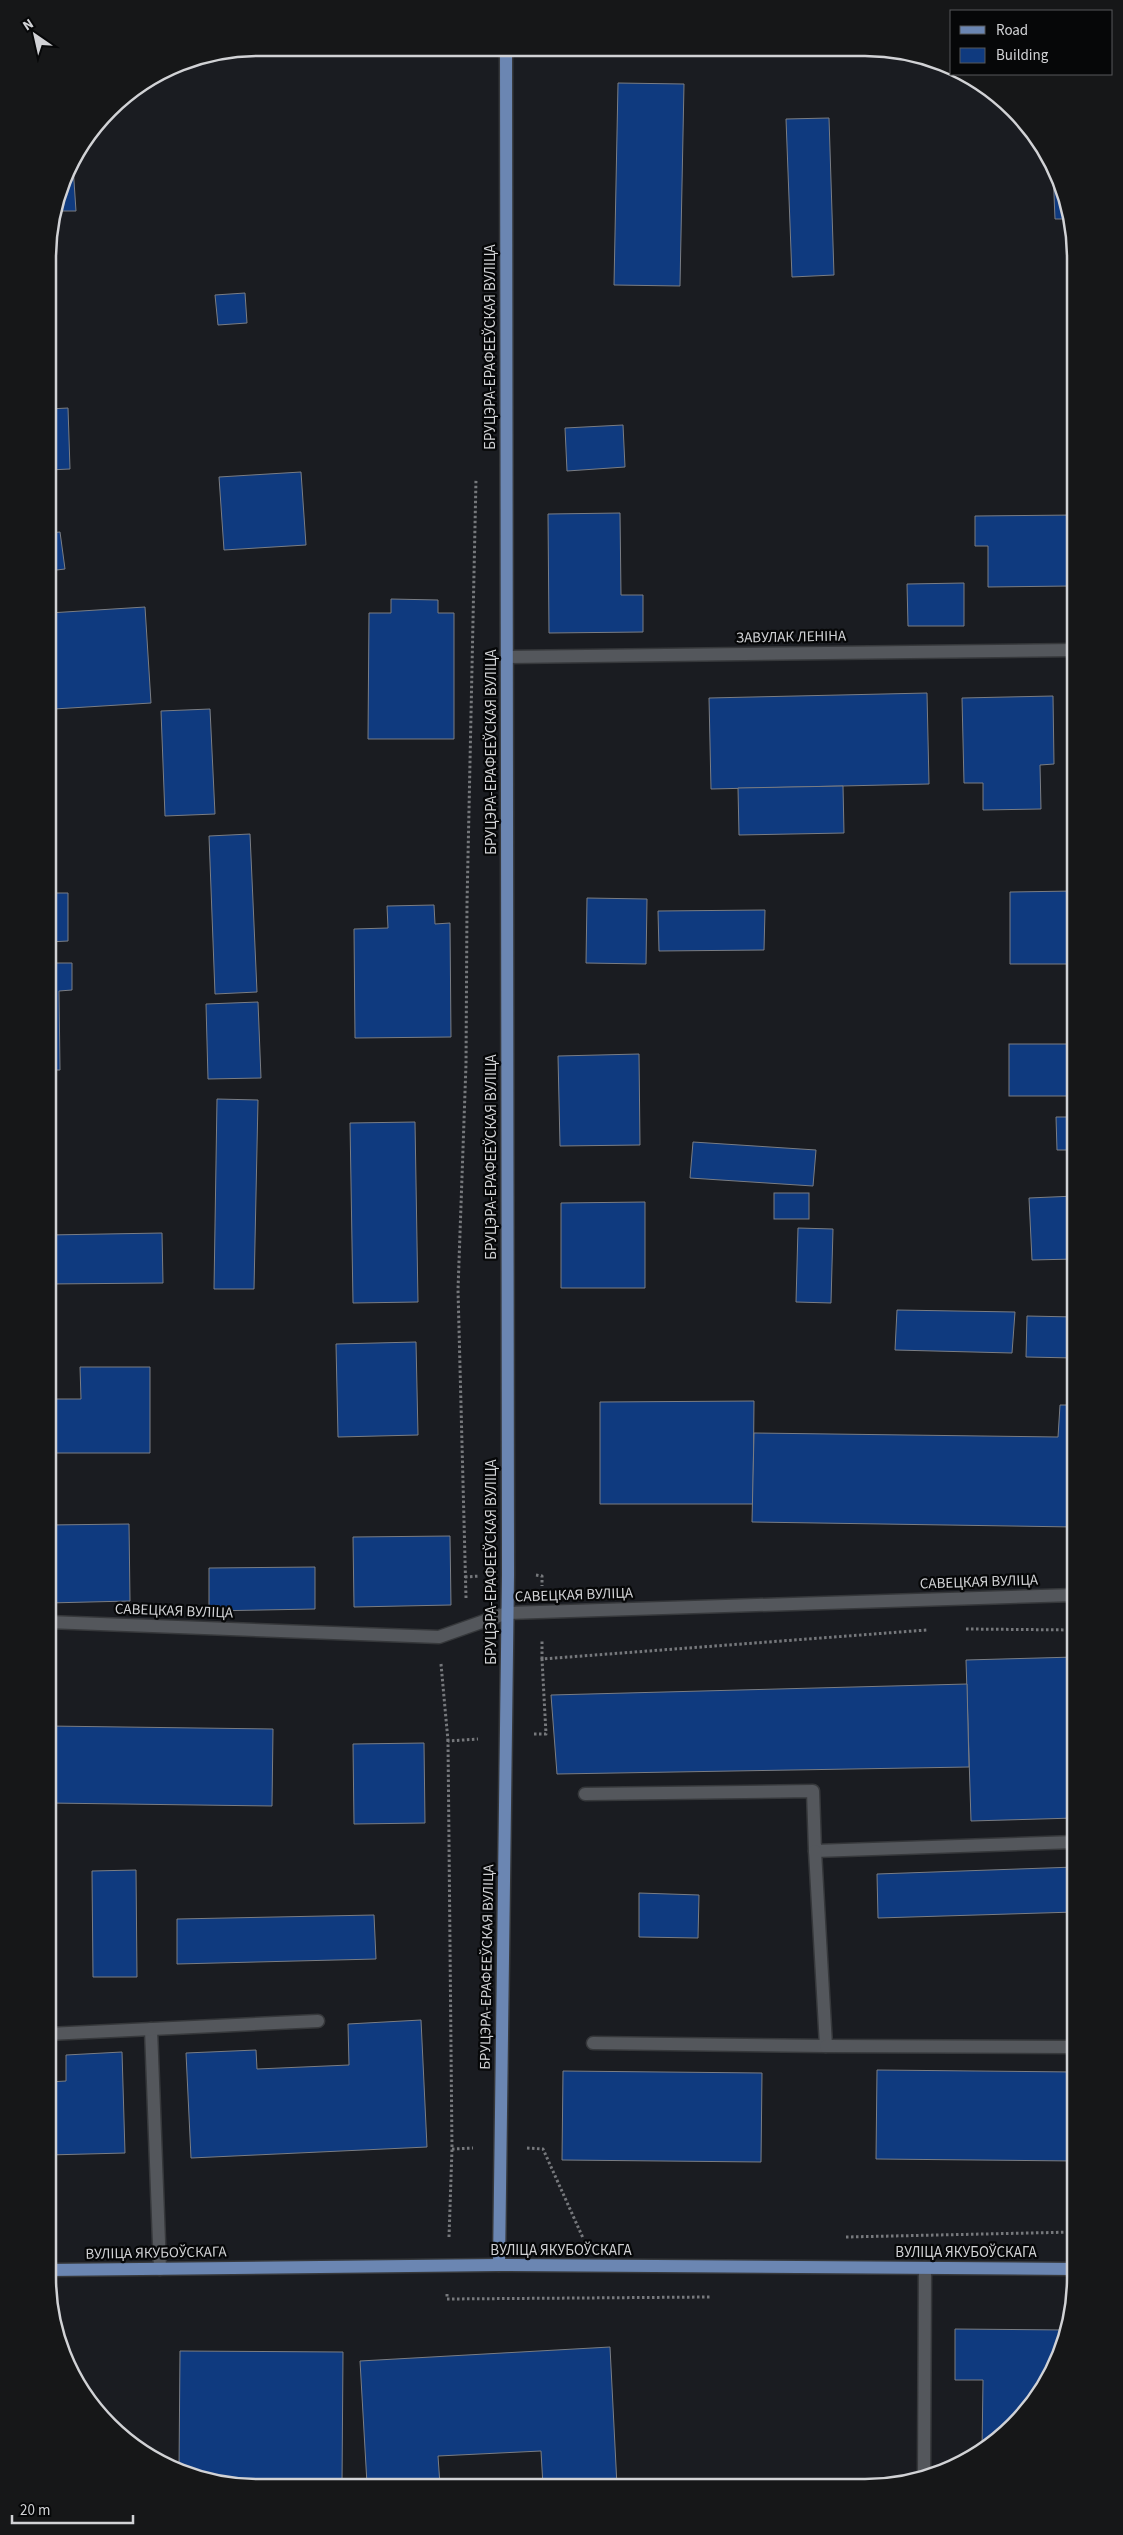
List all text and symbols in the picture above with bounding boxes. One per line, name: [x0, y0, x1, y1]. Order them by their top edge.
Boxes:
north arrow: [10, 10, 60, 60]
legend: [950, 10, 1113, 75]
text: N: [19, 14, 38, 36]
text: Road: [996, 20, 1028, 41]
text: Building: [996, 45, 1049, 66]
street label: БРУЦЭРА-ЕРАФЕЕЎСКАЯ ВУЛІЦА: [480, 243, 501, 450]
street label: ЗАВУЛАК ЛЕНІНА: [736, 626, 847, 648]
street label: БРУЦЭРА-ЕРАФЕЕЎСКАЯ ВУЛІЦА: [481, 648, 502, 855]
street label: БРУЦЭРА-ЕРАФЕЕЎСКАЯ ВУЛІЦА: [481, 1053, 502, 1260]
street label: БРУЦЭРА-ЕРАФЕЕЎСКАЯ ВУЛІЦА: [481, 1458, 502, 1665]
street label: САВЕЦКАЯ ВУЛІЦА: [920, 1569, 1039, 1595]
street label: САВЕЦКАЯ ВУЛІЦА: [515, 1582, 634, 1608]
street label: САВЕЦКАЯ ВУЛІЦА: [115, 1598, 234, 1624]
street label: БРУЦЭРА-ЕРАФЕЕЎСКАЯ ВУЛІЦА: [475, 1863, 499, 2070]
street label: ВУЛІЦА ЯКУБОЎСКАГА: [490, 2240, 633, 2261]
street label: ВУЛІЦА ЯКУБОЎСКАГА: [85, 2241, 228, 2265]
street label: ВУЛІЦА ЯКУБОЎСКАГА: [895, 2242, 1038, 2263]
scale bar: [12, 2492, 134, 2524]
text: 20 m: [20, 2500, 50, 2521]

